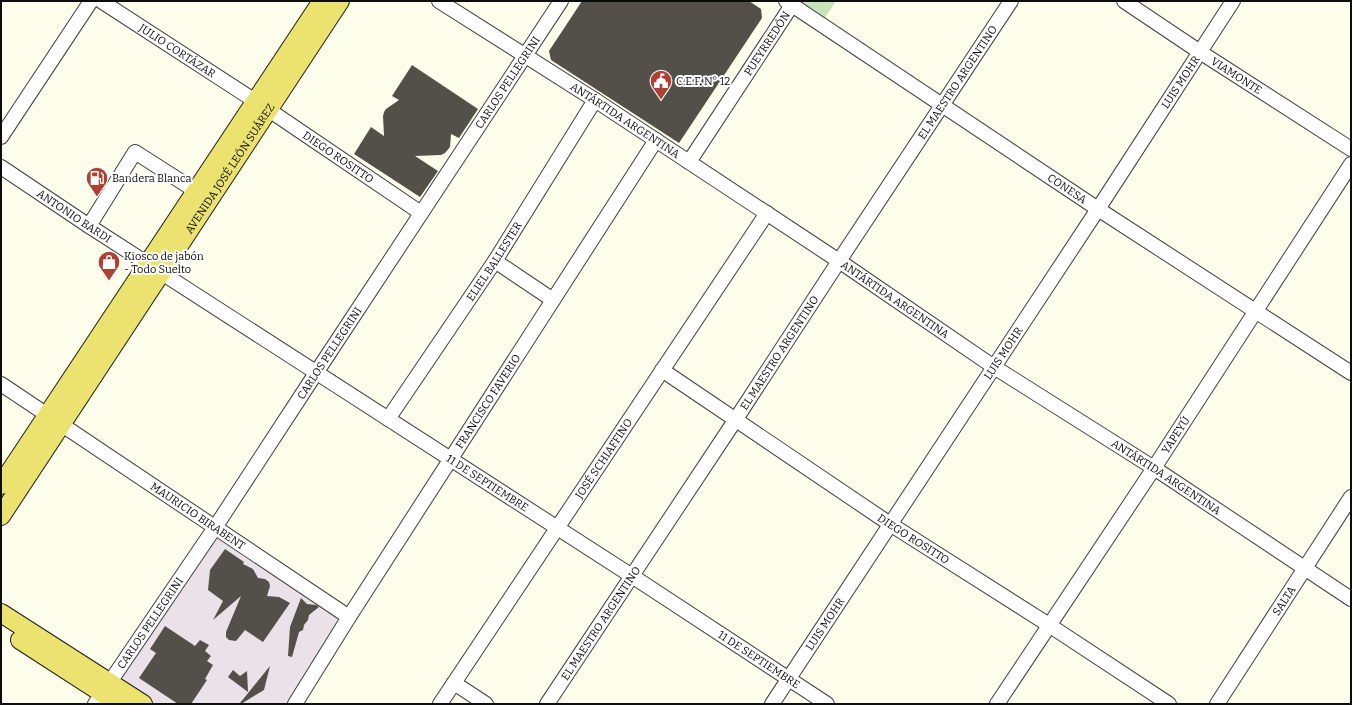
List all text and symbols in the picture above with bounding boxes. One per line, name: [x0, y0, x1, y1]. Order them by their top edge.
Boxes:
street label: PUEYRREDÓN: [742, 9, 793, 78]
street label: JULIO CORTÁZAR: [136, 21, 218, 81]
street label: EL MAESTRO ARGENTINO: [915, 23, 1000, 142]
street label: CARLOS PELLEGRINI: [473, 34, 543, 131]
street label: LUIS MOHR: [1159, 53, 1203, 111]
street label: VIAMONTE: [1208, 55, 1264, 97]
public building icon: C.E.F. N° 12: [648, 68, 674, 101]
place label: C.E.F. N° 12: [676, 75, 730, 88]
street label: ANTÁRTIDA ARGENTINA: [568, 80, 682, 161]
street label: AVENIDA JOSÉ LEÓN SUÁREZ: [183, 101, 278, 236]
street label: DIEGO ROSITTO: [300, 129, 376, 186]
fuel station icon: Bandera Blanca: [84, 165, 110, 198]
street label: CONESA: [1045, 171, 1089, 207]
place label: Bandera Blanca: [112, 172, 192, 185]
street label: ANTONIO BARDI: [34, 187, 114, 246]
street label: ELIEL BALLESTER: [464, 219, 525, 304]
shop icon: Kiosco de jabón - Todo Suelto: [96, 249, 122, 282]
place label: Kiosco de jabón - Todo Suelto: [124, 250, 204, 276]
street label: ANTÁRTIDA ARGENTINA: [838, 258, 951, 341]
street label: EL MAESTRO ARGENTINO: [738, 293, 822, 413]
street label: CARLOS PELLEGRINI: [295, 305, 365, 402]
street label: LUIS MOHR: [981, 324, 1026, 382]
street label: FRANCISCO FAVERIO: [453, 352, 523, 451]
street label: YAPEYÚ: [1159, 414, 1193, 456]
street label: JOSÉ SCHIAFFINO: [572, 416, 635, 502]
street label: ANTÁRTIDA ARGENTINA: [1109, 437, 1223, 518]
street label: 11 DE SEPTIEMBRE: [444, 452, 531, 515]
street label: MAURICIO BIRABENT: [148, 480, 248, 553]
street label: DIEGO ROSITTO: [875, 511, 952, 567]
street label: EL MAESTRO ARGENTINO: [559, 564, 643, 683]
street label: CARLOS PELLEGRINI: [115, 575, 186, 671]
street label: SALTA: [1270, 584, 1299, 618]
street label: LUIS MOHR: [803, 595, 848, 653]
street label: 11 DE SEPTIEMBRE: [715, 628, 802, 692]

